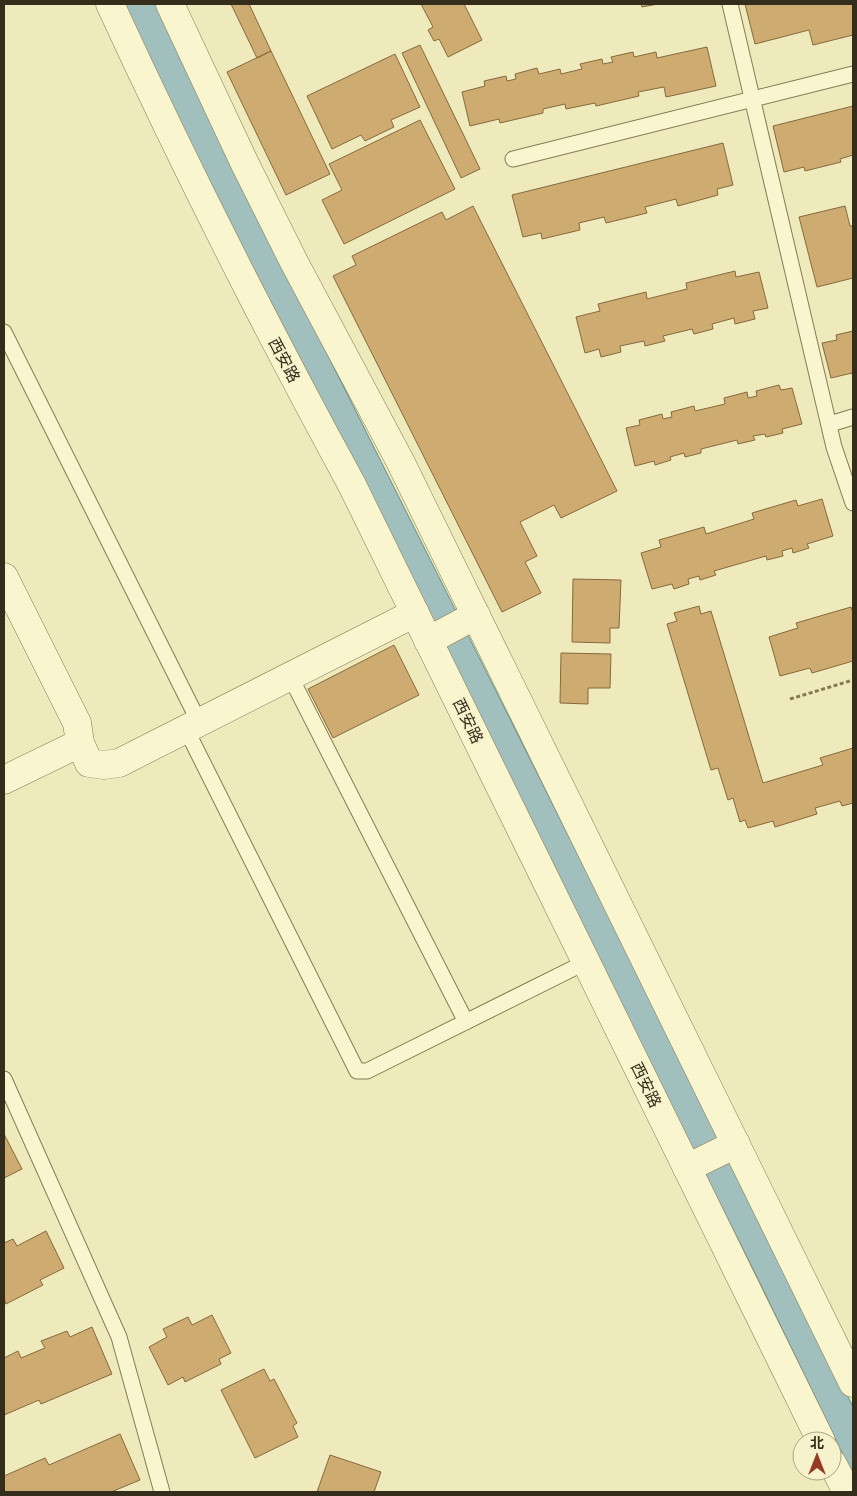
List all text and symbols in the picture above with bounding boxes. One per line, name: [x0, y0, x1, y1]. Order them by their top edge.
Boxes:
street label: 西安路: [264, 334, 304, 386]
street label: 西安路: [449, 695, 487, 747]
street label: 西安路: [627, 1059, 665, 1111]
north arrow: [792, 1431, 842, 1481]
text: 北: [810, 1435, 824, 1451]

